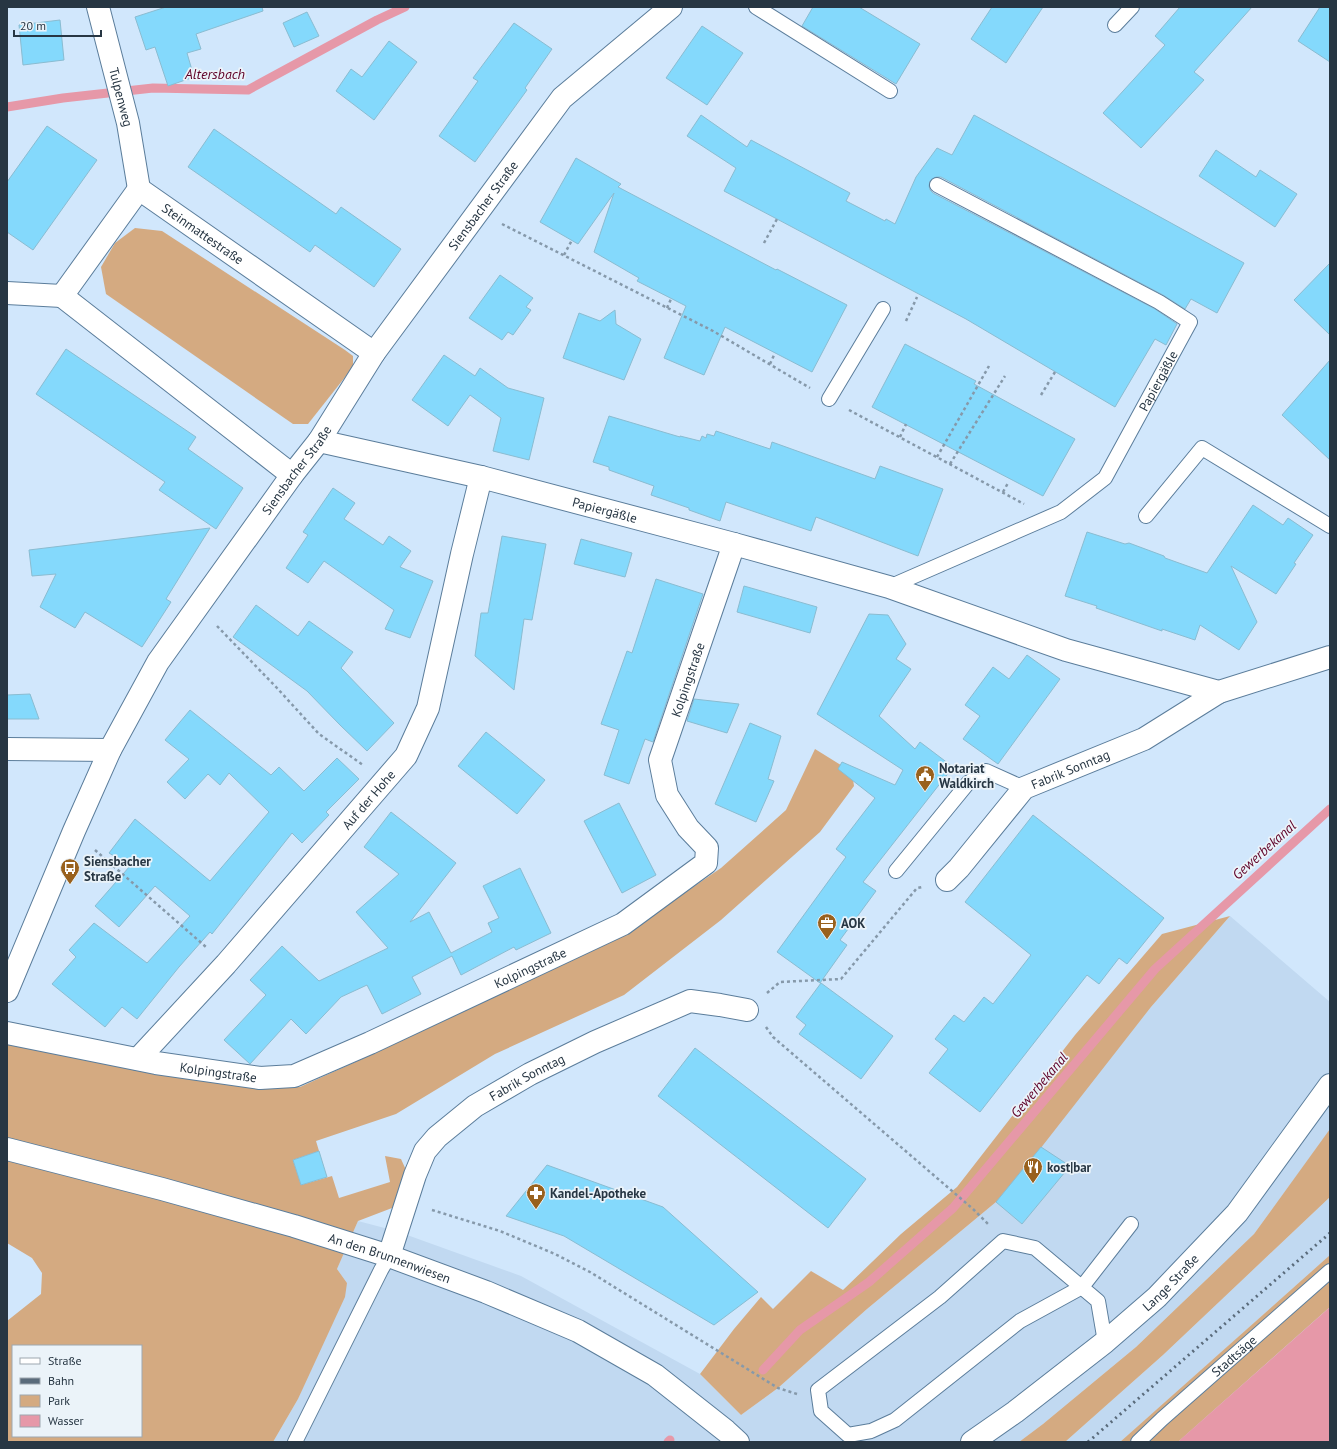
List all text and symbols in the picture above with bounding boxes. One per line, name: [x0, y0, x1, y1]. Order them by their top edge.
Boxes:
scale bar: [14, 12, 101, 38]
text: 20 m: [20, 18, 46, 33]
water label: Altersbach: [184, 65, 245, 83]
street label: Tulpenweg: [106, 66, 137, 128]
street label: Siensbacher Straße: [444, 157, 521, 254]
street label: Steinmattestraße: [159, 199, 247, 268]
street label: Papiergäßle: [1135, 348, 1181, 414]
street label: Siensbacher Straße: [258, 422, 335, 518]
street label: Papiergäßle: [571, 493, 639, 526]
street label: Kolpingstraße: [667, 640, 708, 719]
street label: Fabrik Sonntag: [1028, 745, 1112, 793]
place label: Notariat Waldkirch: [939, 760, 994, 792]
public building icon: Notariat Waldkirch: [914, 764, 936, 792]
street label: Auf der Hohe: [338, 766, 399, 833]
water label: Gewerbekanal: [1228, 816, 1300, 883]
place label: Siensbacher Straße: [84, 853, 151, 885]
bus stop icon: Siensbacher Straße: [59, 857, 81, 885]
office icon: AOK: [816, 912, 838, 940]
place label: AOK: [841, 915, 865, 932]
street label: Kolpingstraße: [491, 943, 569, 992]
water label: Gewerbekanal: [1006, 1049, 1072, 1121]
street label: Fabrik Sonntag: [486, 1050, 567, 1104]
street label: Kolpingstraße: [179, 1058, 258, 1086]
restaurant icon: kost|bar: [1022, 1156, 1044, 1184]
place label: kost|bar: [1047, 1159, 1092, 1176]
pharmacy icon: Kandel-Apotheke: [525, 1182, 547, 1210]
place label: Kandel-Apotheke: [550, 1185, 646, 1202]
street label: An den Brunnenwiesen: [326, 1229, 453, 1287]
street label: Lange Straße: [1139, 1250, 1202, 1315]
street label: Stadtsäge: [1208, 1331, 1260, 1380]
legend: [12, 1345, 142, 1437]
text: Straße: [48, 1353, 82, 1368]
text: Bahn: [48, 1373, 74, 1388]
text: Park: [48, 1393, 70, 1408]
text: Wasser: [48, 1413, 84, 1428]

